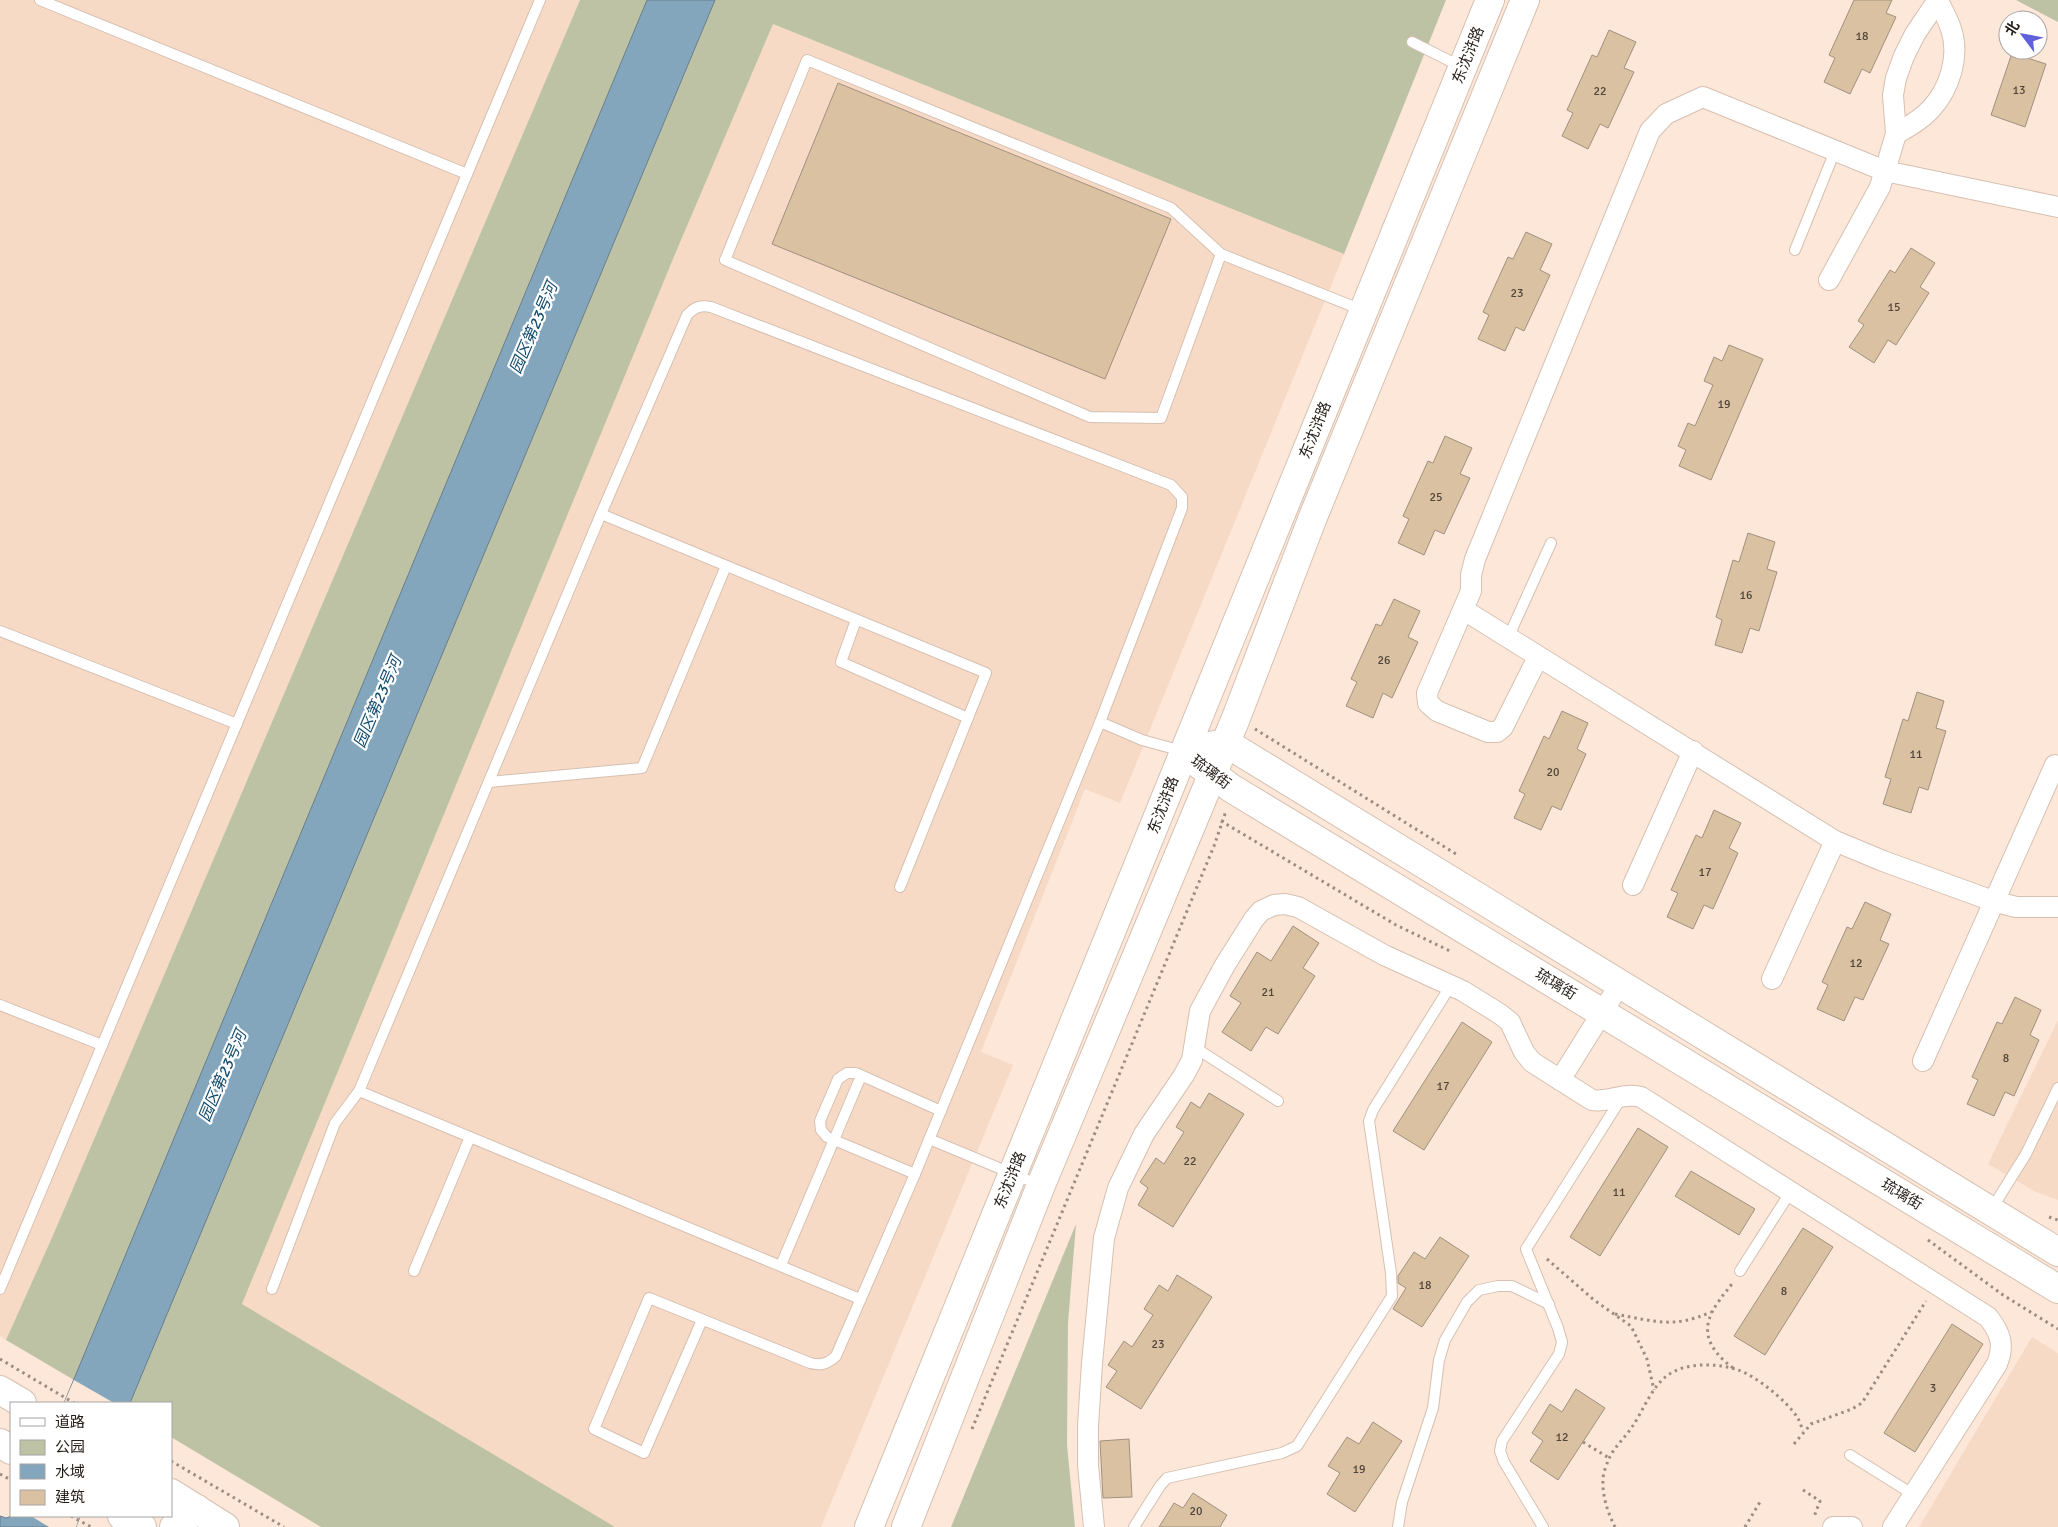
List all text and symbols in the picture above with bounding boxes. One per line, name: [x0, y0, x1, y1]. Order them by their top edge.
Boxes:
north arrow: [1998, 10, 2048, 60]
text: 北: [2001, 18, 2023, 39]
street label: 东沈浒路: [1448, 24, 1488, 86]
house number: 18: [1856, 29, 1868, 44]
house number: 13: [2013, 83, 2025, 98]
house number: 22: [1594, 84, 1606, 99]
water label: 园区第23号河: [506, 277, 563, 377]
house number: 23: [1511, 286, 1523, 301]
house number: 15: [1888, 300, 1900, 315]
house number: 19: [1718, 397, 1730, 412]
street label: 东沈浒路: [1295, 399, 1335, 461]
house number: 25: [1430, 490, 1442, 505]
house number: 16: [1740, 588, 1752, 603]
water label: 园区第23号河: [350, 651, 407, 751]
house number: 26: [1378, 653, 1390, 668]
house number: 11: [1910, 747, 1922, 762]
street label: 琉璃街: [1188, 751, 1234, 793]
house number: 20: [1547, 765, 1559, 780]
street label: 东沈浒路: [1144, 774, 1182, 836]
house number: 17: [1699, 865, 1711, 880]
house number: 12: [1850, 956, 1862, 971]
street label: 琉璃街: [1532, 965, 1580, 1003]
house number: 21: [1262, 985, 1274, 1000]
water label: 园区第23号河: [195, 1025, 252, 1125]
house number: 8: [2003, 1051, 2009, 1066]
house number: 17: [1437, 1079, 1449, 1094]
street label: 东沈浒路: [990, 1149, 1030, 1211]
house number: 22: [1184, 1154, 1196, 1169]
street label: 琉璃街: [1878, 1175, 1926, 1213]
house number: 11: [1613, 1185, 1625, 1200]
house number: 18: [1419, 1278, 1431, 1293]
house number: 8: [1781, 1284, 1787, 1299]
house number: 23: [1152, 1337, 1164, 1352]
house number: 3: [1930, 1381, 1936, 1396]
legend: [10, 1402, 172, 1517]
text: 道路: [55, 1413, 85, 1431]
house number: 12: [1556, 1430, 1568, 1445]
text: 公园: [55, 1438, 85, 1456]
house number: 19: [1353, 1462, 1365, 1477]
text: 水域: [55, 1463, 85, 1481]
text: 建筑: [55, 1488, 85, 1506]
house number: 20: [1190, 1504, 1202, 1519]

